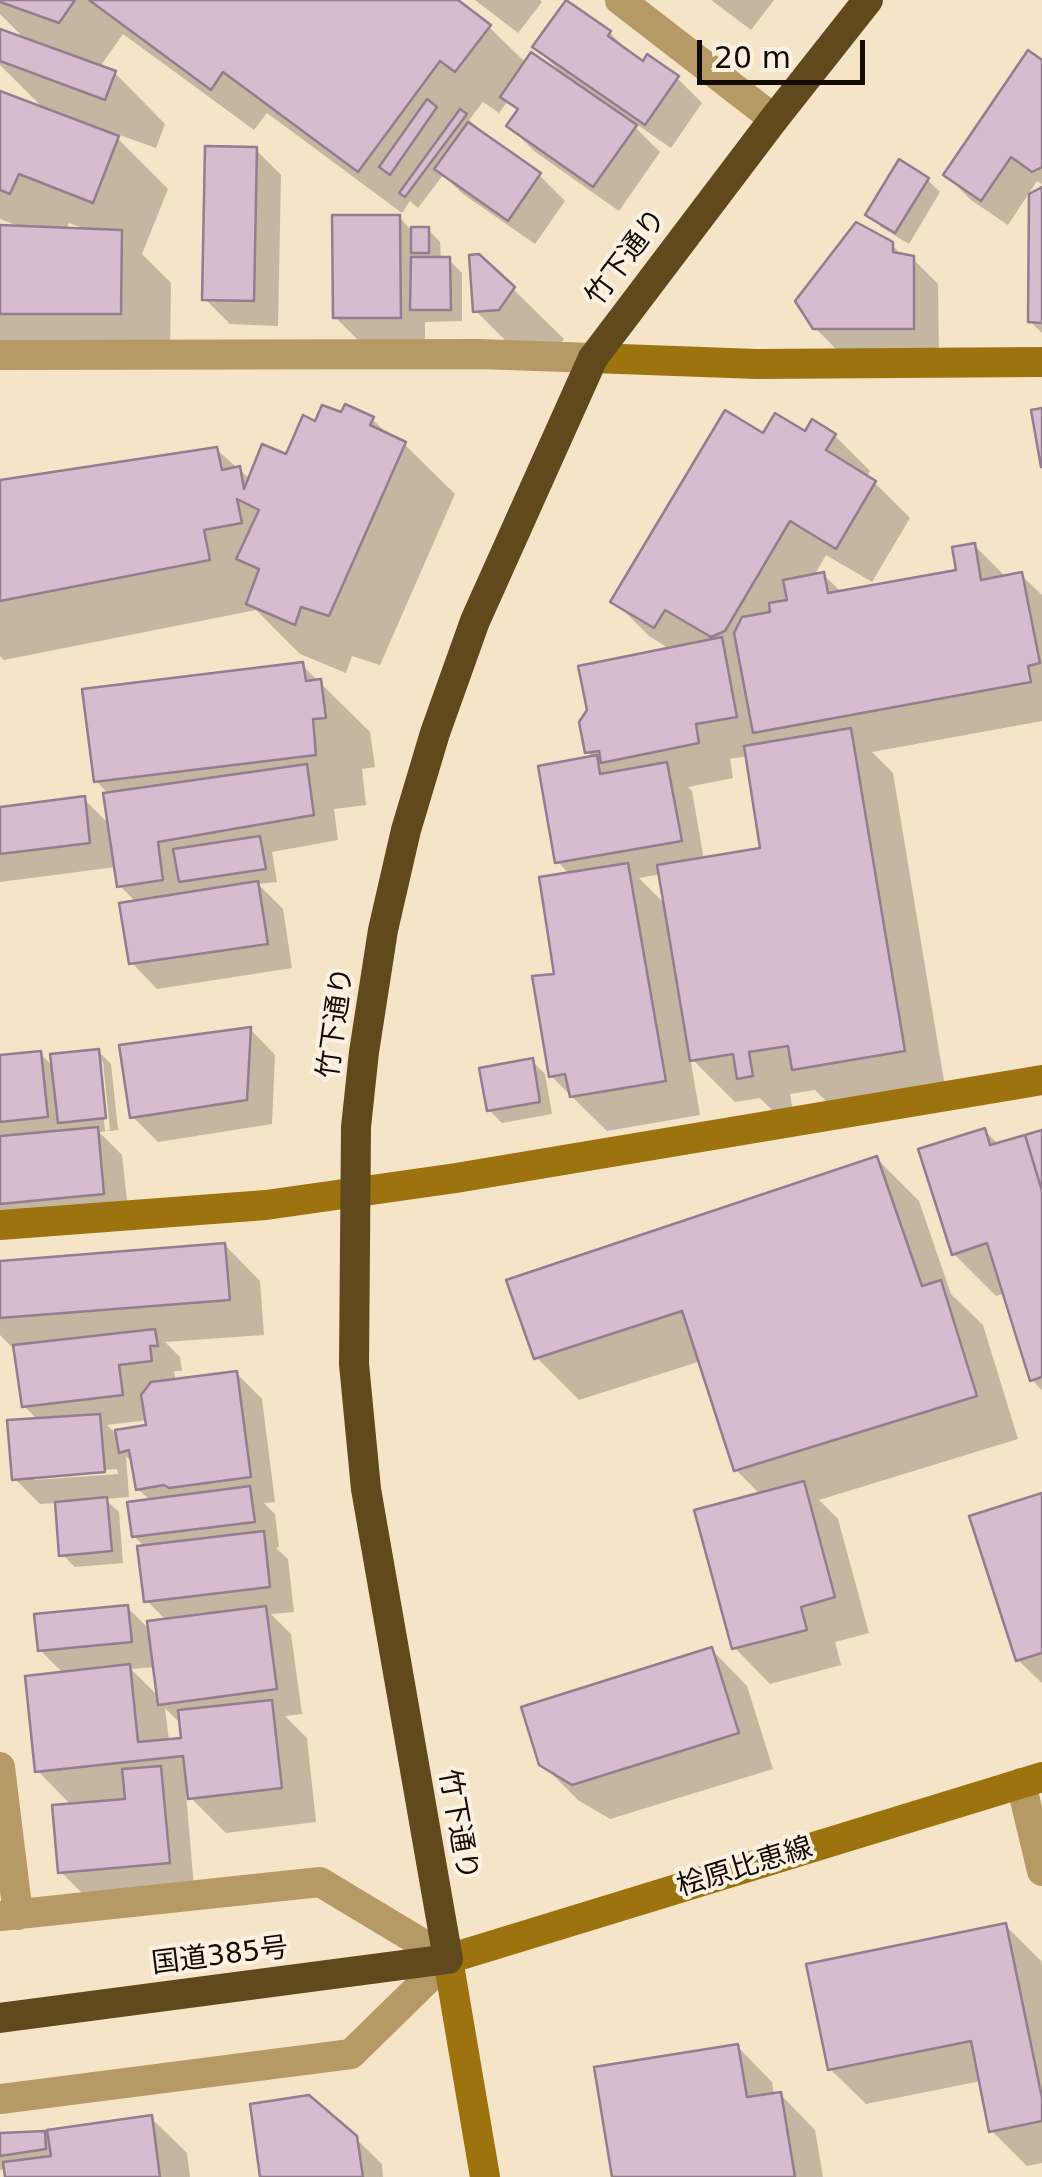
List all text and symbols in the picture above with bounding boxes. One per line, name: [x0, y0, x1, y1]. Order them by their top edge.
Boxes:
scale bar: [702, 20, 870, 82]
text: 20 m: [714, 40, 791, 75]
street label: 竹下通り: [580, 203, 674, 313]
street label: 竹下通り: [313, 965, 361, 1081]
street label: 竹下通り: [431, 1767, 483, 1883]
street label: 桧原比恵線: [673, 1831, 817, 1905]
street label: 国道385号: [150, 1932, 290, 1982]

